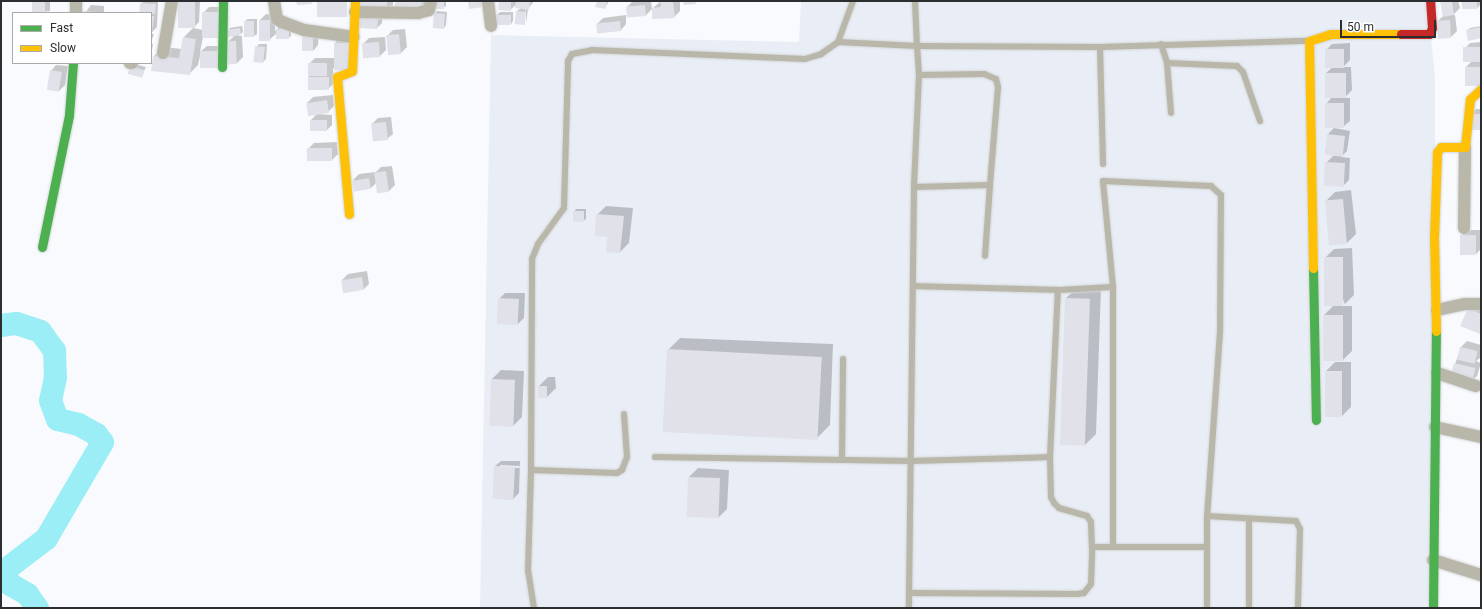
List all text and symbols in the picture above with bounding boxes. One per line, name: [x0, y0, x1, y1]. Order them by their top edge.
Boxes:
legend: [12, 12, 152, 64]
scale bar: [1342, 12, 1438, 38]
text: 50 m: [1347, 20, 1374, 34]
text: Fast: [50, 21, 73, 35]
text: Slow: [50, 41, 76, 55]

